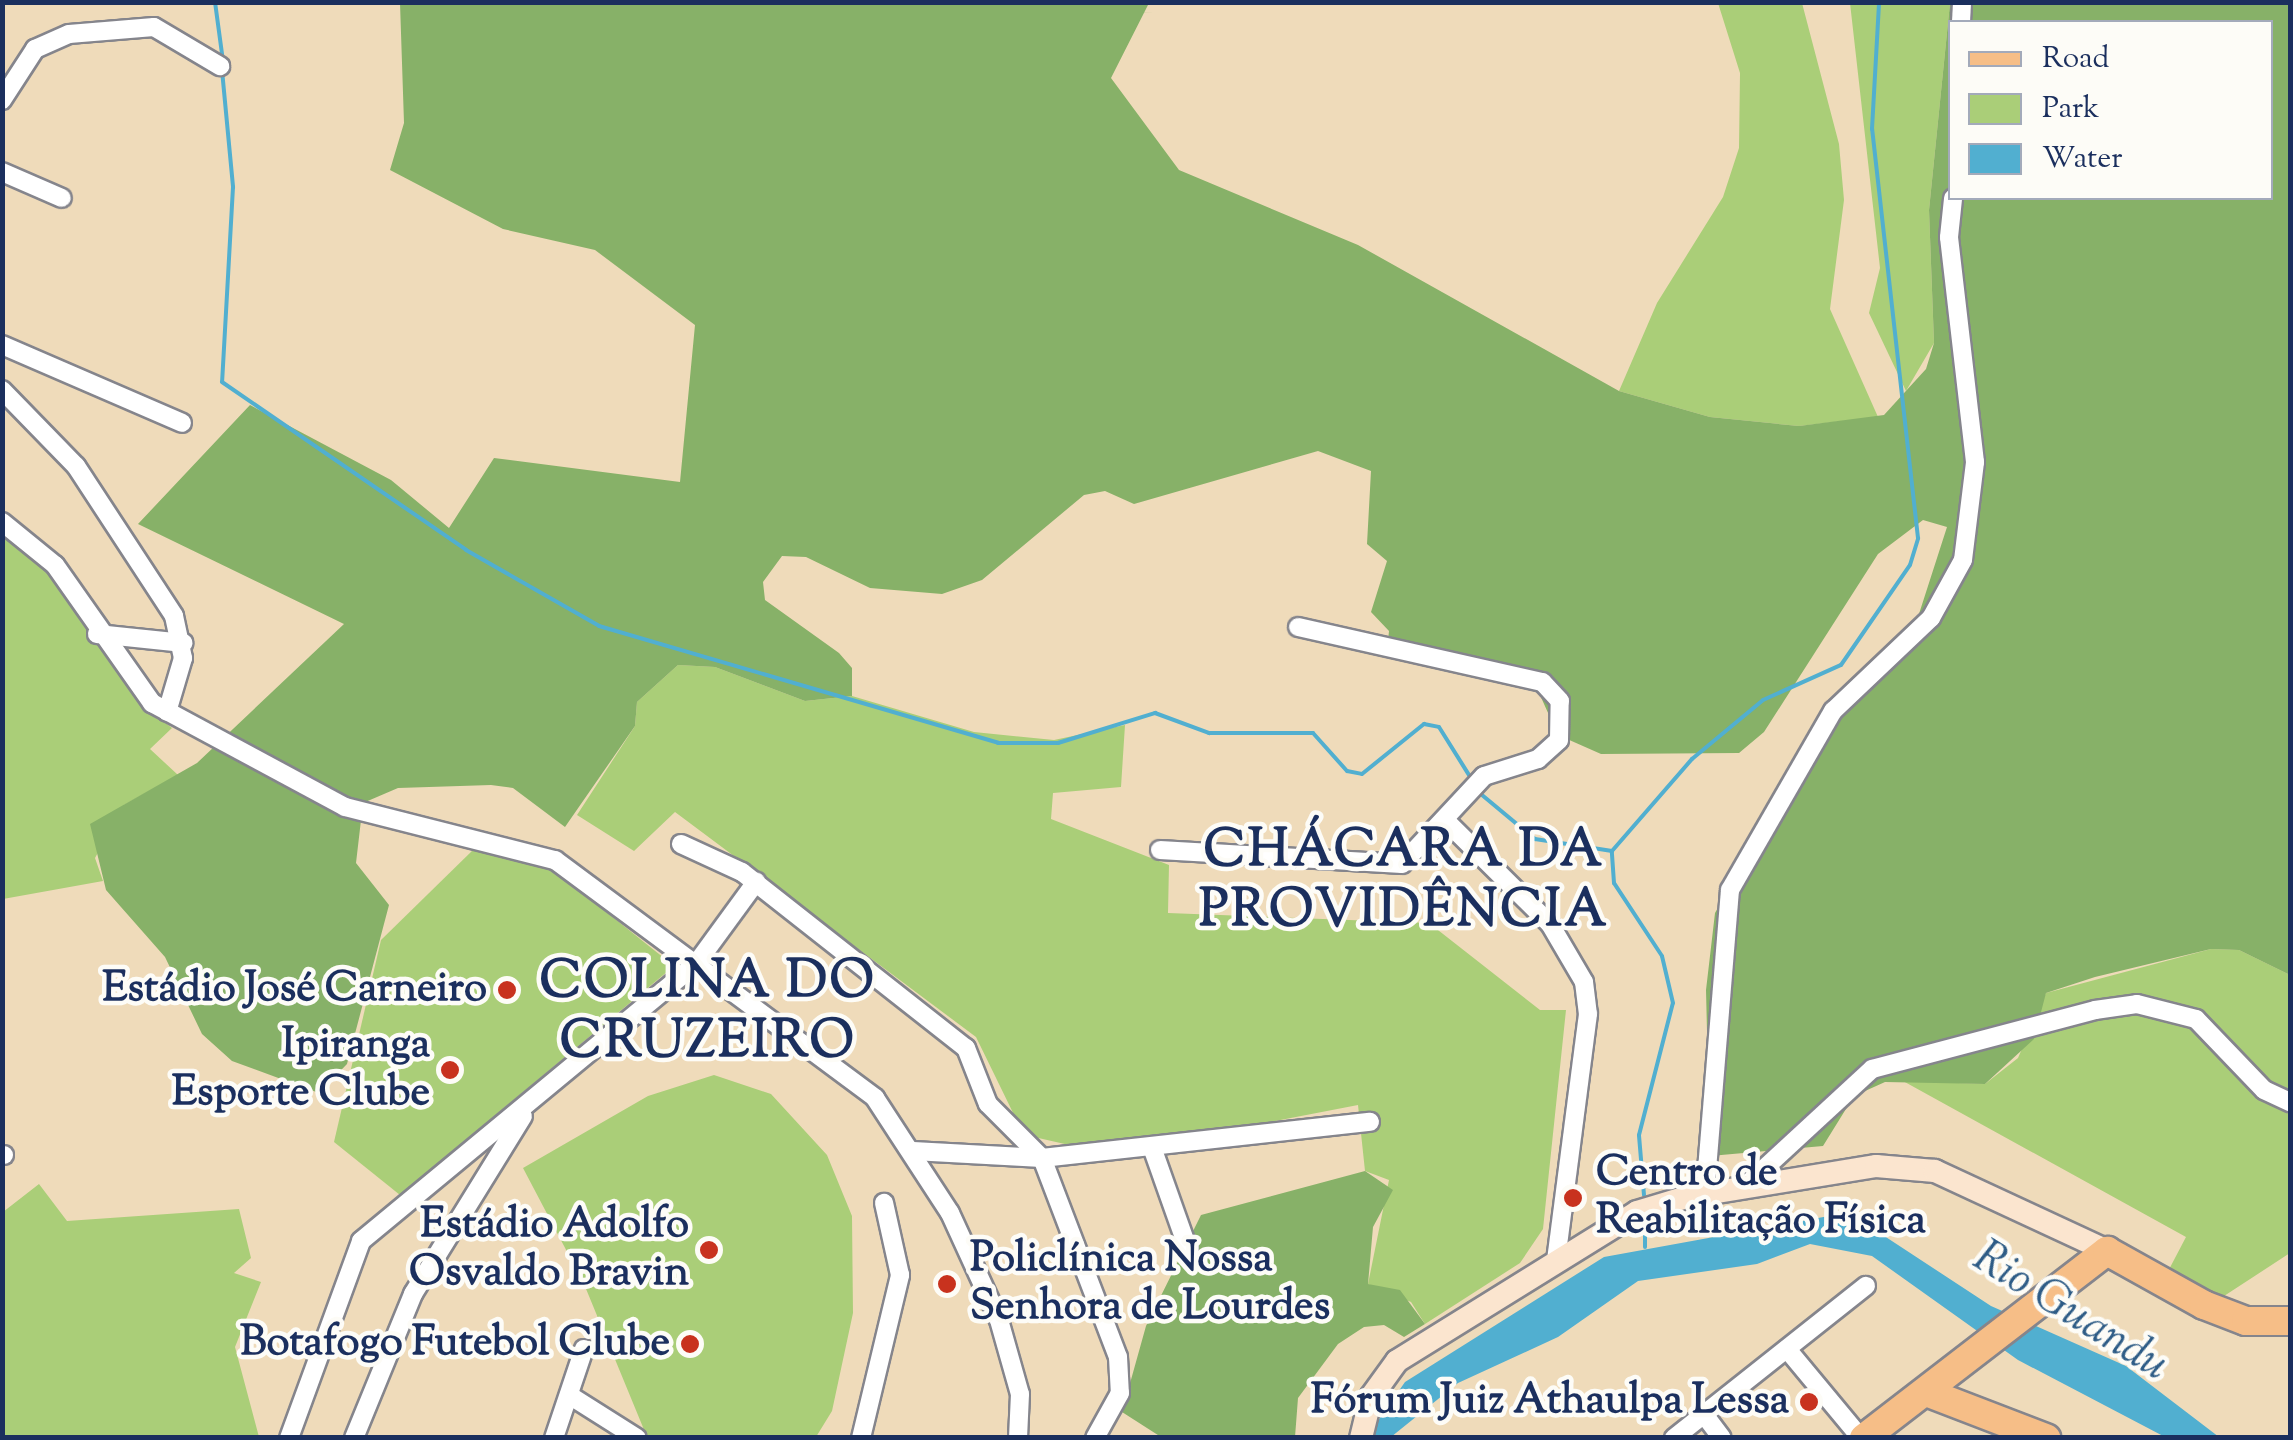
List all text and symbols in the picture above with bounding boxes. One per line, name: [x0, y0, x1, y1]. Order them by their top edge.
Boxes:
legend: [1948, 20, 2273, 200]
text: Road: [2042, 38, 2109, 81]
text: Park: [2042, 88, 2099, 131]
text: Water: [2042, 138, 2123, 181]
district label: CHÁCARA DA PROVIDÊNCIA: [1199, 822, 1609, 944]
district label: COLINA DO CRUZEIRO: [540, 953, 876, 1075]
place label: Estádio José Carneiro: [102, 965, 487, 1015]
marker: Estádio José Carneiro: [496, 979, 518, 1001]
place label: Ipiranga Esporte Clube: [172, 1021, 430, 1120]
marker: Ipiranga Esporte Clube: [439, 1059, 461, 1081]
place label: Centro de Reabilitação Física: [1596, 1149, 1926, 1248]
marker: Centro de Reabilitação Física: [1560, 1185, 1586, 1211]
place label: Estádio Adolfo Osvaldo Bravin: [409, 1201, 689, 1300]
water label: Rio Guandu: [1963, 1232, 2177, 1394]
place label: Policlínica Nossa Senhora de Lourdes: [970, 1235, 1330, 1334]
marker: Estádio Adolfo Osvaldo Bravin: [698, 1239, 720, 1261]
marker: Policlínica Nossa Senhora de Lourdes: [934, 1271, 960, 1297]
place label: Botafogo Futebol Clube: [240, 1319, 670, 1369]
marker: Botafogo Futebol Clube: [679, 1333, 701, 1355]
place label: Fórum Juiz Athaulpa Lessa: [1311, 1377, 1789, 1427]
marker: Fórum Juiz Athaulpa Lessa: [1798, 1391, 1820, 1413]

